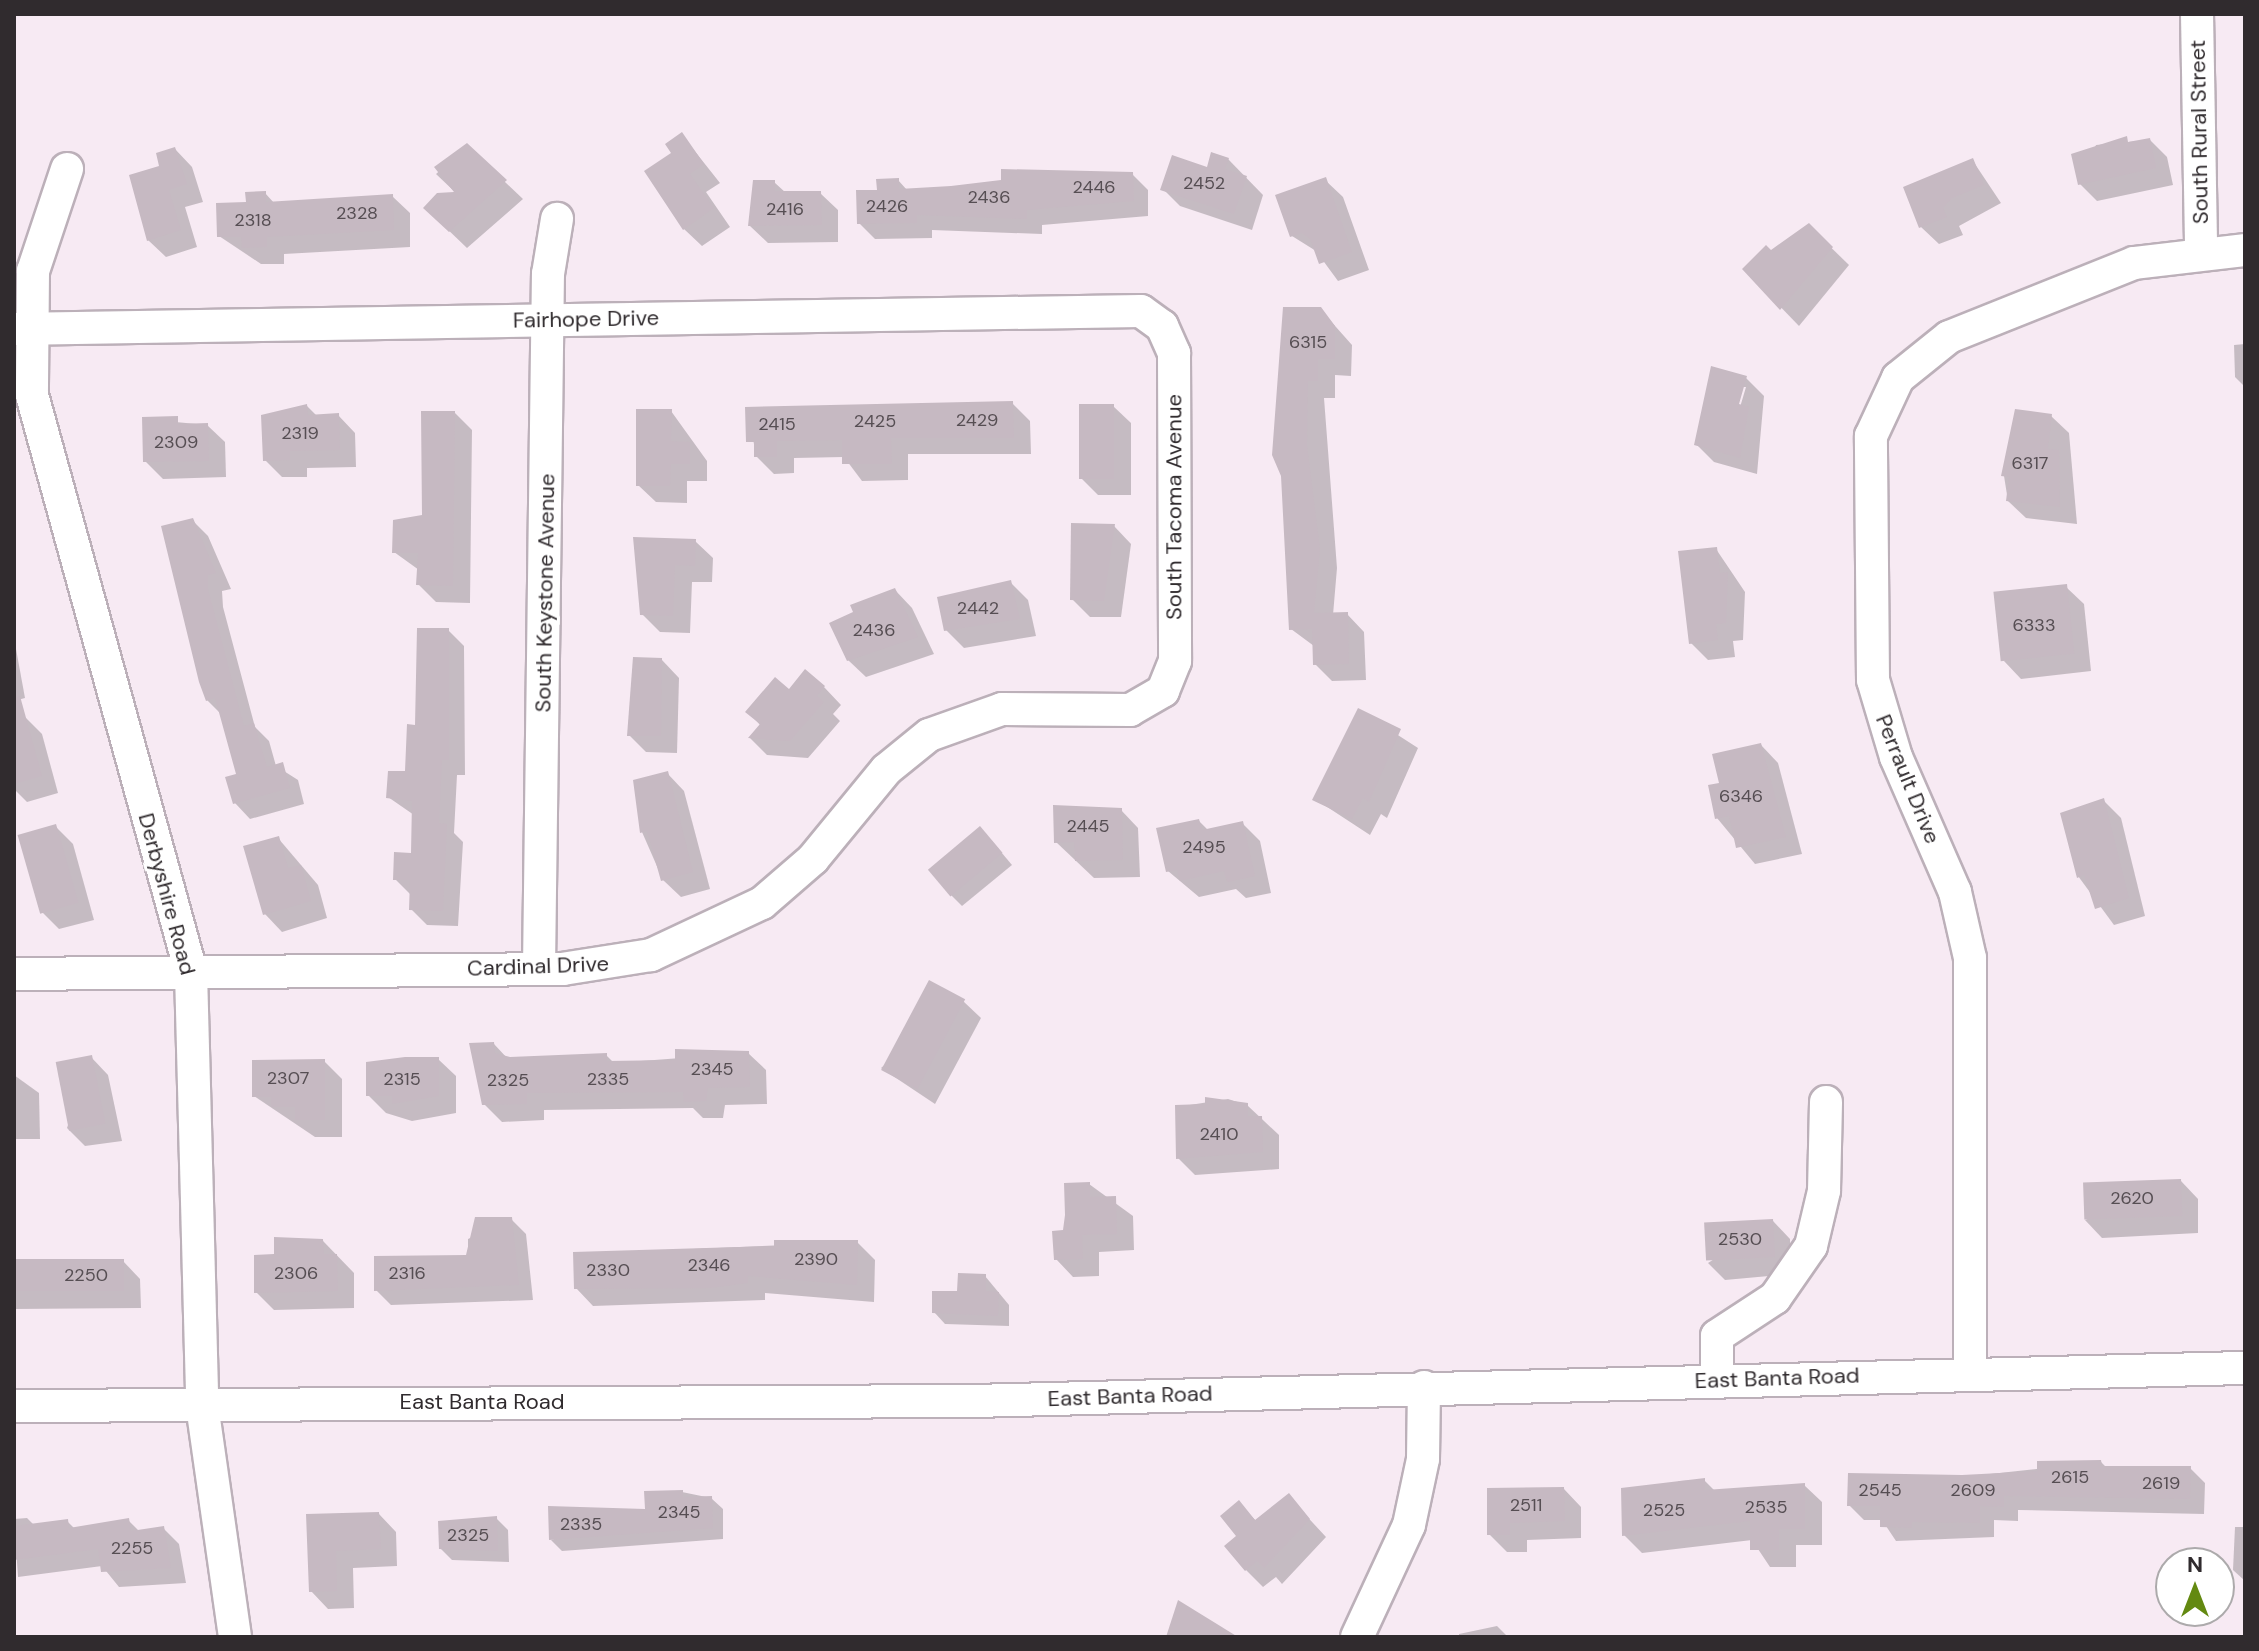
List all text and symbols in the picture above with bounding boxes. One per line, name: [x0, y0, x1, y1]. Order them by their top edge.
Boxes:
street label: South Rural Street: [2184, 40, 2214, 224]
house number: 2452: [1183, 172, 1225, 194]
house number: 2446: [1072, 176, 1116, 198]
house number: 2436: [968, 186, 1010, 208]
house number: 2426: [866, 195, 908, 217]
house number: 2416: [766, 198, 804, 220]
house number: 2328: [336, 202, 378, 224]
house number: 2318: [234, 209, 272, 231]
street label: Fairhope Drive: [513, 305, 659, 333]
house number: 6315: [1289, 331, 1327, 353]
street label: South Tacoma Avenue: [1161, 394, 1187, 620]
house number: 2429: [956, 409, 998, 431]
house number: 2425: [854, 410, 896, 432]
house number: 2415: [758, 413, 796, 435]
house number: 2319: [281, 422, 319, 444]
house number: 2309: [154, 431, 198, 453]
house number: 6317: [2012, 452, 2048, 474]
street label: South Keystone Avenue: [530, 473, 560, 713]
house number: 2442: [957, 597, 999, 619]
house number: 6333: [2012, 614, 2056, 636]
house number: 2436: [853, 619, 895, 641]
street label: Perrault Drive: [1870, 711, 1946, 847]
house number: 6346: [1719, 785, 1763, 807]
street label: Derbyshire Road: [133, 810, 201, 978]
house number: 2445: [1067, 815, 1109, 837]
house number: 2495: [1182, 836, 1226, 858]
street label: Cardinal Drive: [467, 950, 609, 982]
house number: 2345: [691, 1058, 733, 1080]
house number: 2307: [267, 1067, 309, 1089]
house number: 2315: [383, 1068, 421, 1090]
house number: 2335: [587, 1068, 629, 1090]
house number: 2325: [487, 1069, 529, 1091]
house number: 2410: [1200, 1123, 1238, 1145]
house number: 2620: [2110, 1187, 2154, 1209]
house number: 2530: [1718, 1228, 1762, 1250]
house number: 2390: [794, 1248, 838, 1270]
house number: 2346: [687, 1254, 731, 1276]
house number: 2330: [586, 1259, 630, 1281]
house number: 2306: [274, 1262, 318, 1284]
house number: 2316: [388, 1262, 426, 1284]
house number: 2250: [64, 1264, 108, 1286]
street label: East Banta Road: [1694, 1362, 1860, 1394]
street label: East Banta Road: [1047, 1380, 1213, 1412]
street label: East Banta Road: [400, 1389, 564, 1415]
house number: 2615: [2051, 1466, 2089, 1488]
house number: 2619: [2142, 1472, 2180, 1494]
house number: 2545: [1858, 1479, 1902, 1501]
house number: 2609: [1950, 1479, 1996, 1501]
house number: 2511: [1510, 1494, 1542, 1516]
house number: 2535: [1745, 1496, 1787, 1518]
house number: 2525: [1643, 1499, 1685, 1521]
house number: 2345: [658, 1501, 700, 1523]
house number: 2335: [560, 1513, 602, 1535]
house number: 2325: [447, 1524, 489, 1546]
house number: 2255: [111, 1537, 153, 1559]
north arrow: [2155, 1547, 2235, 1627]
text: N: [2187, 1550, 2203, 1579]

